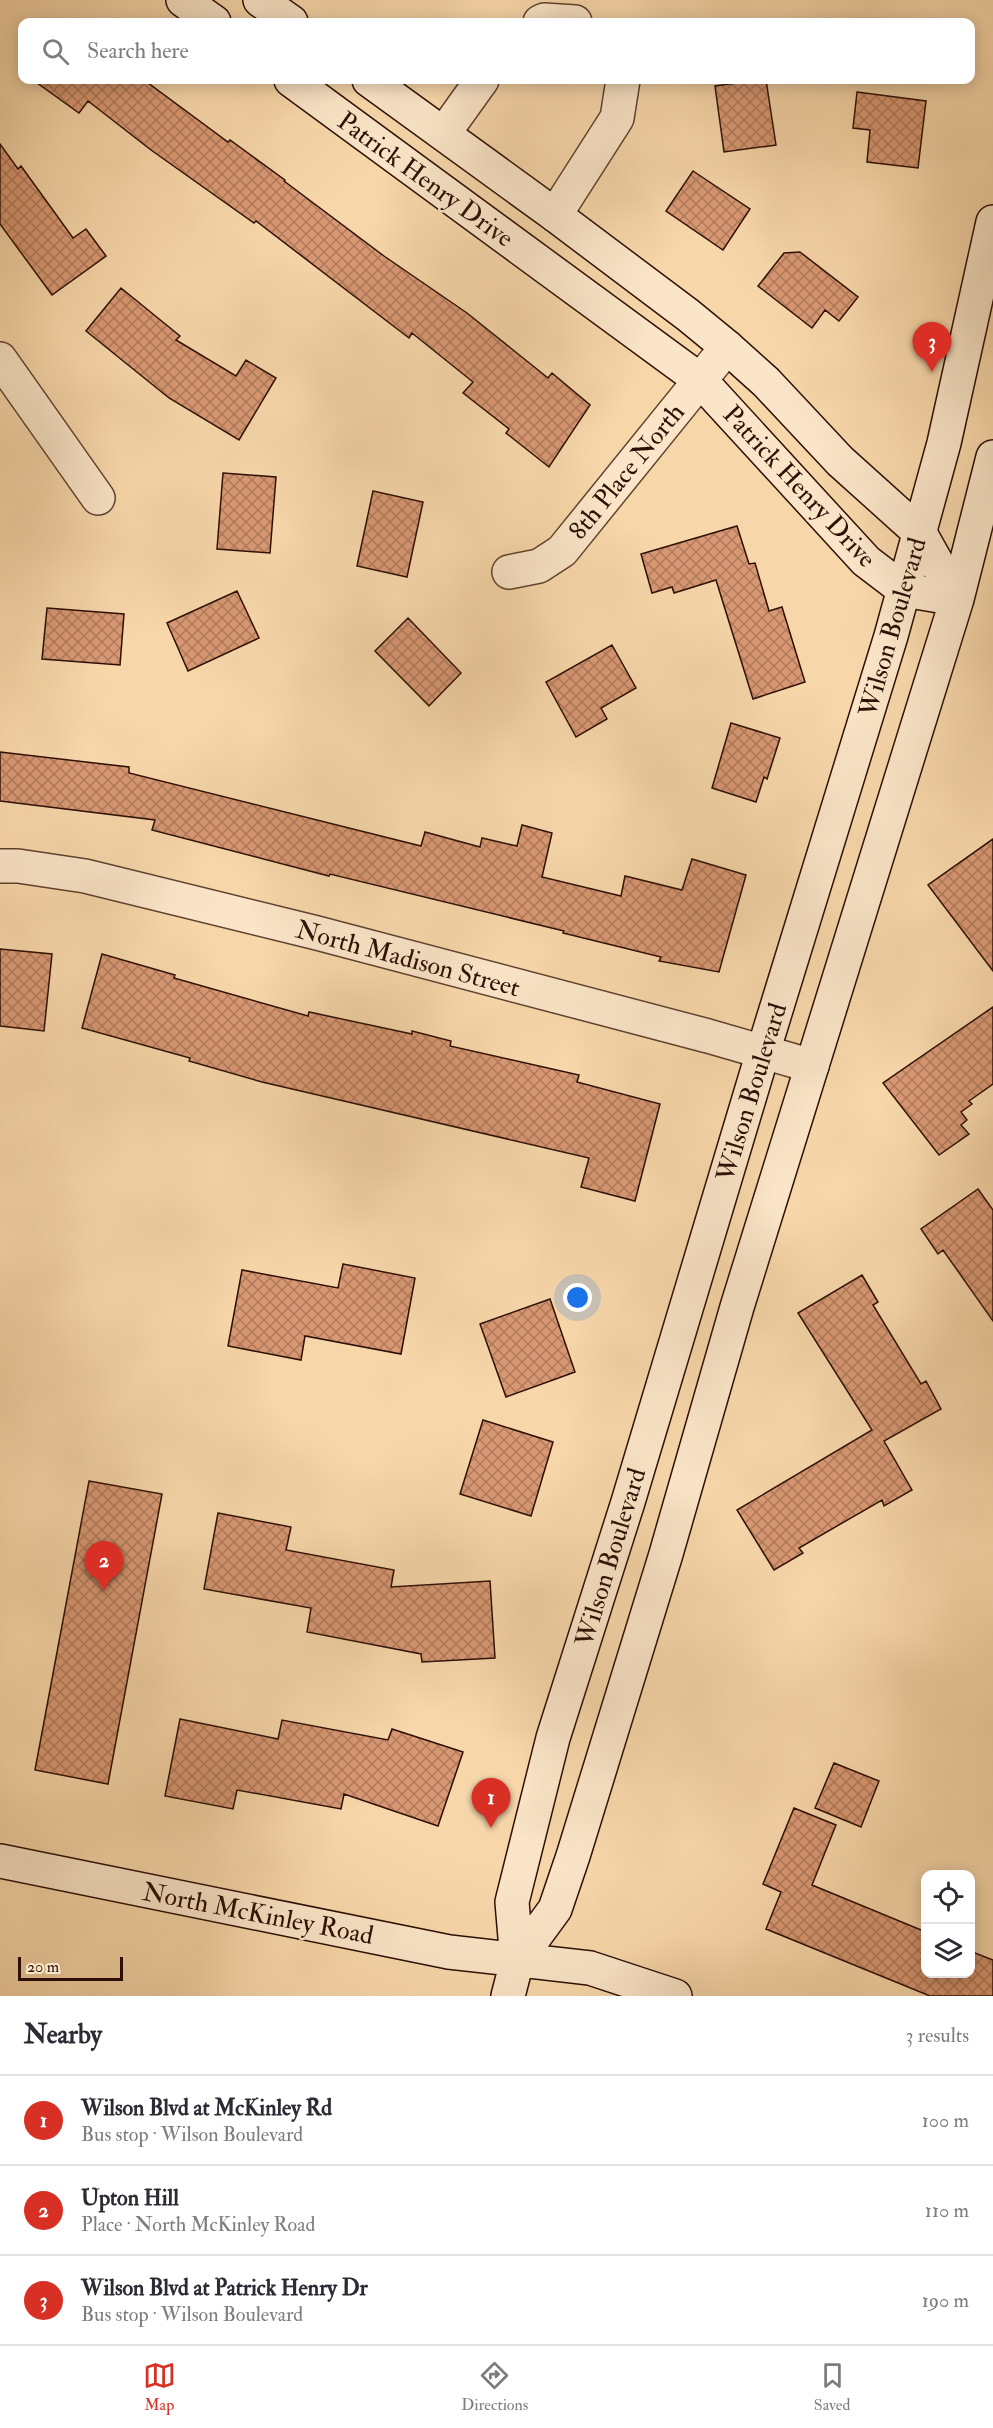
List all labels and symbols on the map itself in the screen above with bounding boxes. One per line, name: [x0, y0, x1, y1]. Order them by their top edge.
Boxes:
street label: Patrick Henry Drive: [331, 105, 520, 255]
pin: 3: [912, 322, 952, 372]
street label: 8th Place North: [562, 397, 692, 546]
street label: Patrick Henry Drive: [716, 399, 883, 574]
street label: Wilson Boulevard: [852, 534, 934, 722]
street label: North Madison Street: [292, 914, 523, 1004]
street label: Wilson Boulevard: [709, 999, 794, 1186]
your location: [563, 1283, 592, 1312]
street label: Wilson Boulevard: [568, 1464, 653, 1651]
pin: 2: [84, 1542, 124, 1591]
pin: 1: [472, 1778, 510, 1828]
street label: North McKinley Road: [140, 1876, 376, 1952]
scale bar: [18, 1954, 123, 1982]

